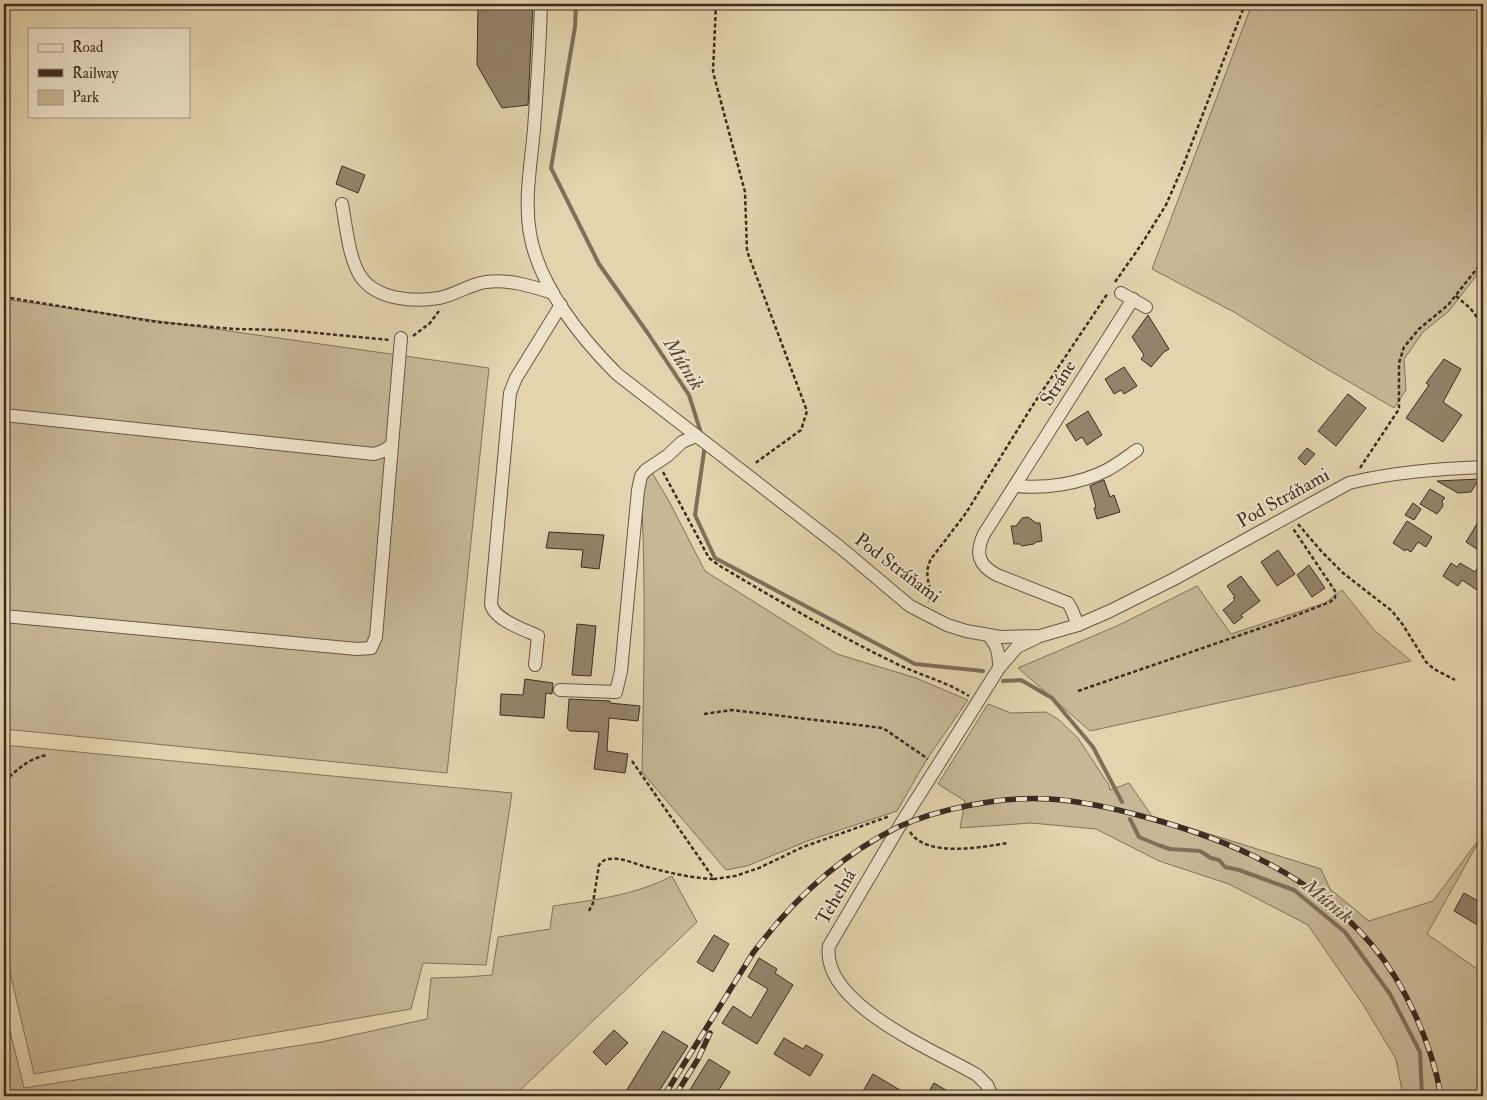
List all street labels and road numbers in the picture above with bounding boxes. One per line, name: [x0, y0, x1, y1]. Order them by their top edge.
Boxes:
street label: Stráne: [1035, 356, 1081, 410]
street label: Pod Stráňami: [1233, 463, 1333, 533]
street label: Pod Stráňami: [850, 528, 946, 608]
street label: Tehelná: [811, 865, 861, 929]

